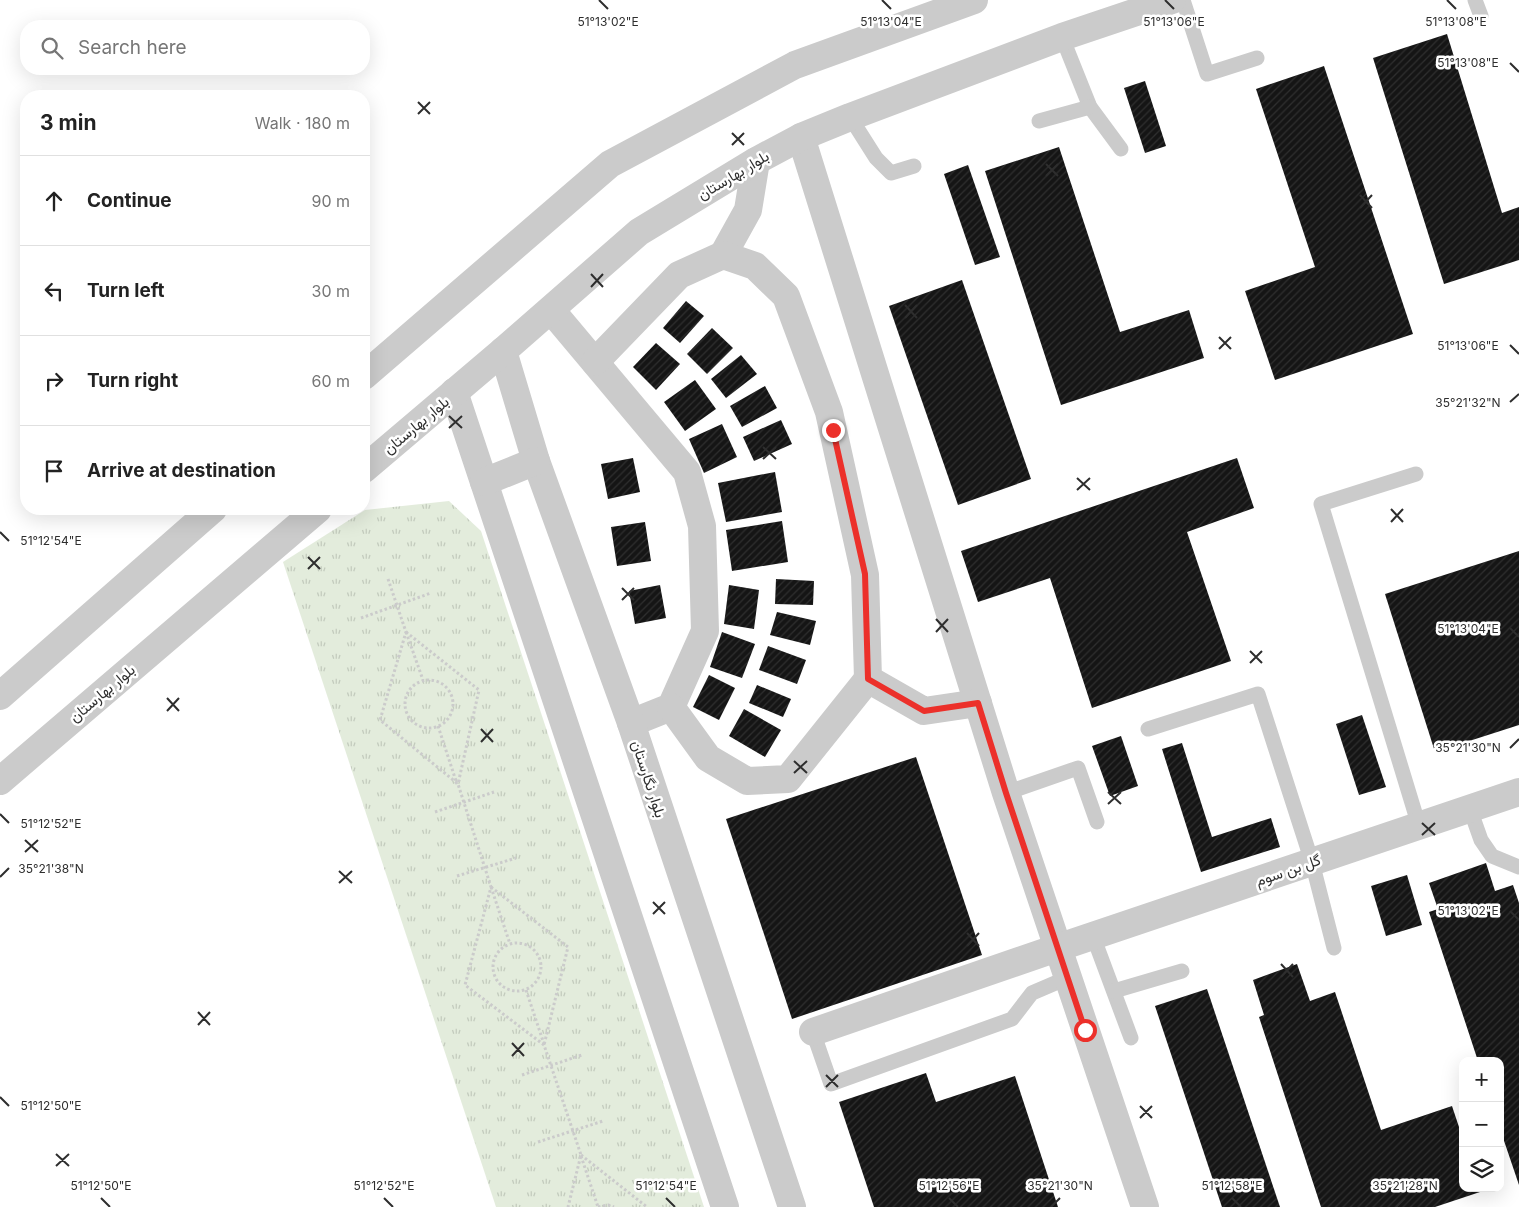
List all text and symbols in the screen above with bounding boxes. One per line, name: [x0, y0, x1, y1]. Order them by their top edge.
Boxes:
text: 51°13'02"E: [577, 14, 639, 29]
text: 51°13'04"E: [860, 14, 922, 29]
text: 51°13'06"E: [1143, 14, 1205, 29]
text: 51°13'08"E: [1425, 14, 1487, 29]
search box: [20, 20, 370, 75]
icon: search: [38, 34, 66, 62]
text: Search here: [78, 36, 187, 59]
text: 51°13'08"E: [1437, 55, 1499, 70]
text: 3 min: [40, 110, 96, 135]
text: Walk · 180 m: [255, 113, 350, 133]
street label: بلوار بهارستان: [694, 146, 772, 204]
icon: ahead: [40, 187, 68, 215]
text: Continue: [87, 189, 172, 212]
text: 90 m: [311, 191, 350, 211]
icon: left: [40, 277, 68, 305]
text: Turn left: [87, 279, 165, 302]
text: 30 m: [312, 281, 350, 301]
text: 51°13'06"E: [1437, 338, 1499, 353]
icon: right: [40, 367, 68, 395]
text: Turn right: [87, 369, 178, 392]
text: 60 m: [311, 371, 350, 391]
street label: بلوار بهارستان: [379, 392, 453, 458]
text: 35°21'32"N: [1435, 395, 1501, 410]
route end: [822, 419, 845, 442]
icon: arrive: [40, 457, 68, 485]
text: Arrive at destination: [87, 459, 276, 482]
text: 51°12'54"E: [20, 533, 82, 548]
text: 51°13'04"E: [1437, 621, 1499, 636]
street label: بلوار بهارستان: [65, 660, 139, 726]
street label: بلوار نگارستان: [628, 738, 670, 820]
text: 35°21'30"N: [1435, 740, 1501, 755]
text: 51°12'52"E: [21, 816, 81, 831]
street label: گل بن سوم: [1253, 850, 1324, 891]
text: 35°21'38"N: [18, 861, 84, 876]
text: 51°13'02"E: [1437, 903, 1499, 918]
route start: [1074, 1019, 1097, 1042]
map controls: [1459, 1057, 1504, 1192]
button: +: [1459, 1057, 1504, 1102]
text: 51°12'50"E: [20, 1098, 82, 1113]
button: −: [1459, 1102, 1504, 1147]
button: layers: [1459, 1147, 1504, 1192]
text: 51°12'50"E: [70, 1178, 132, 1193]
text: 51°12'52"E: [354, 1178, 414, 1193]
text: 51°12'54"E: [635, 1178, 697, 1193]
text: 51°12'56"E: [919, 1178, 979, 1193]
text: 35°21'30"N: [1027, 1178, 1093, 1193]
text: 51°12'58"E: [1202, 1178, 1262, 1193]
text: 35°21'28"N: [1372, 1178, 1438, 1193]

